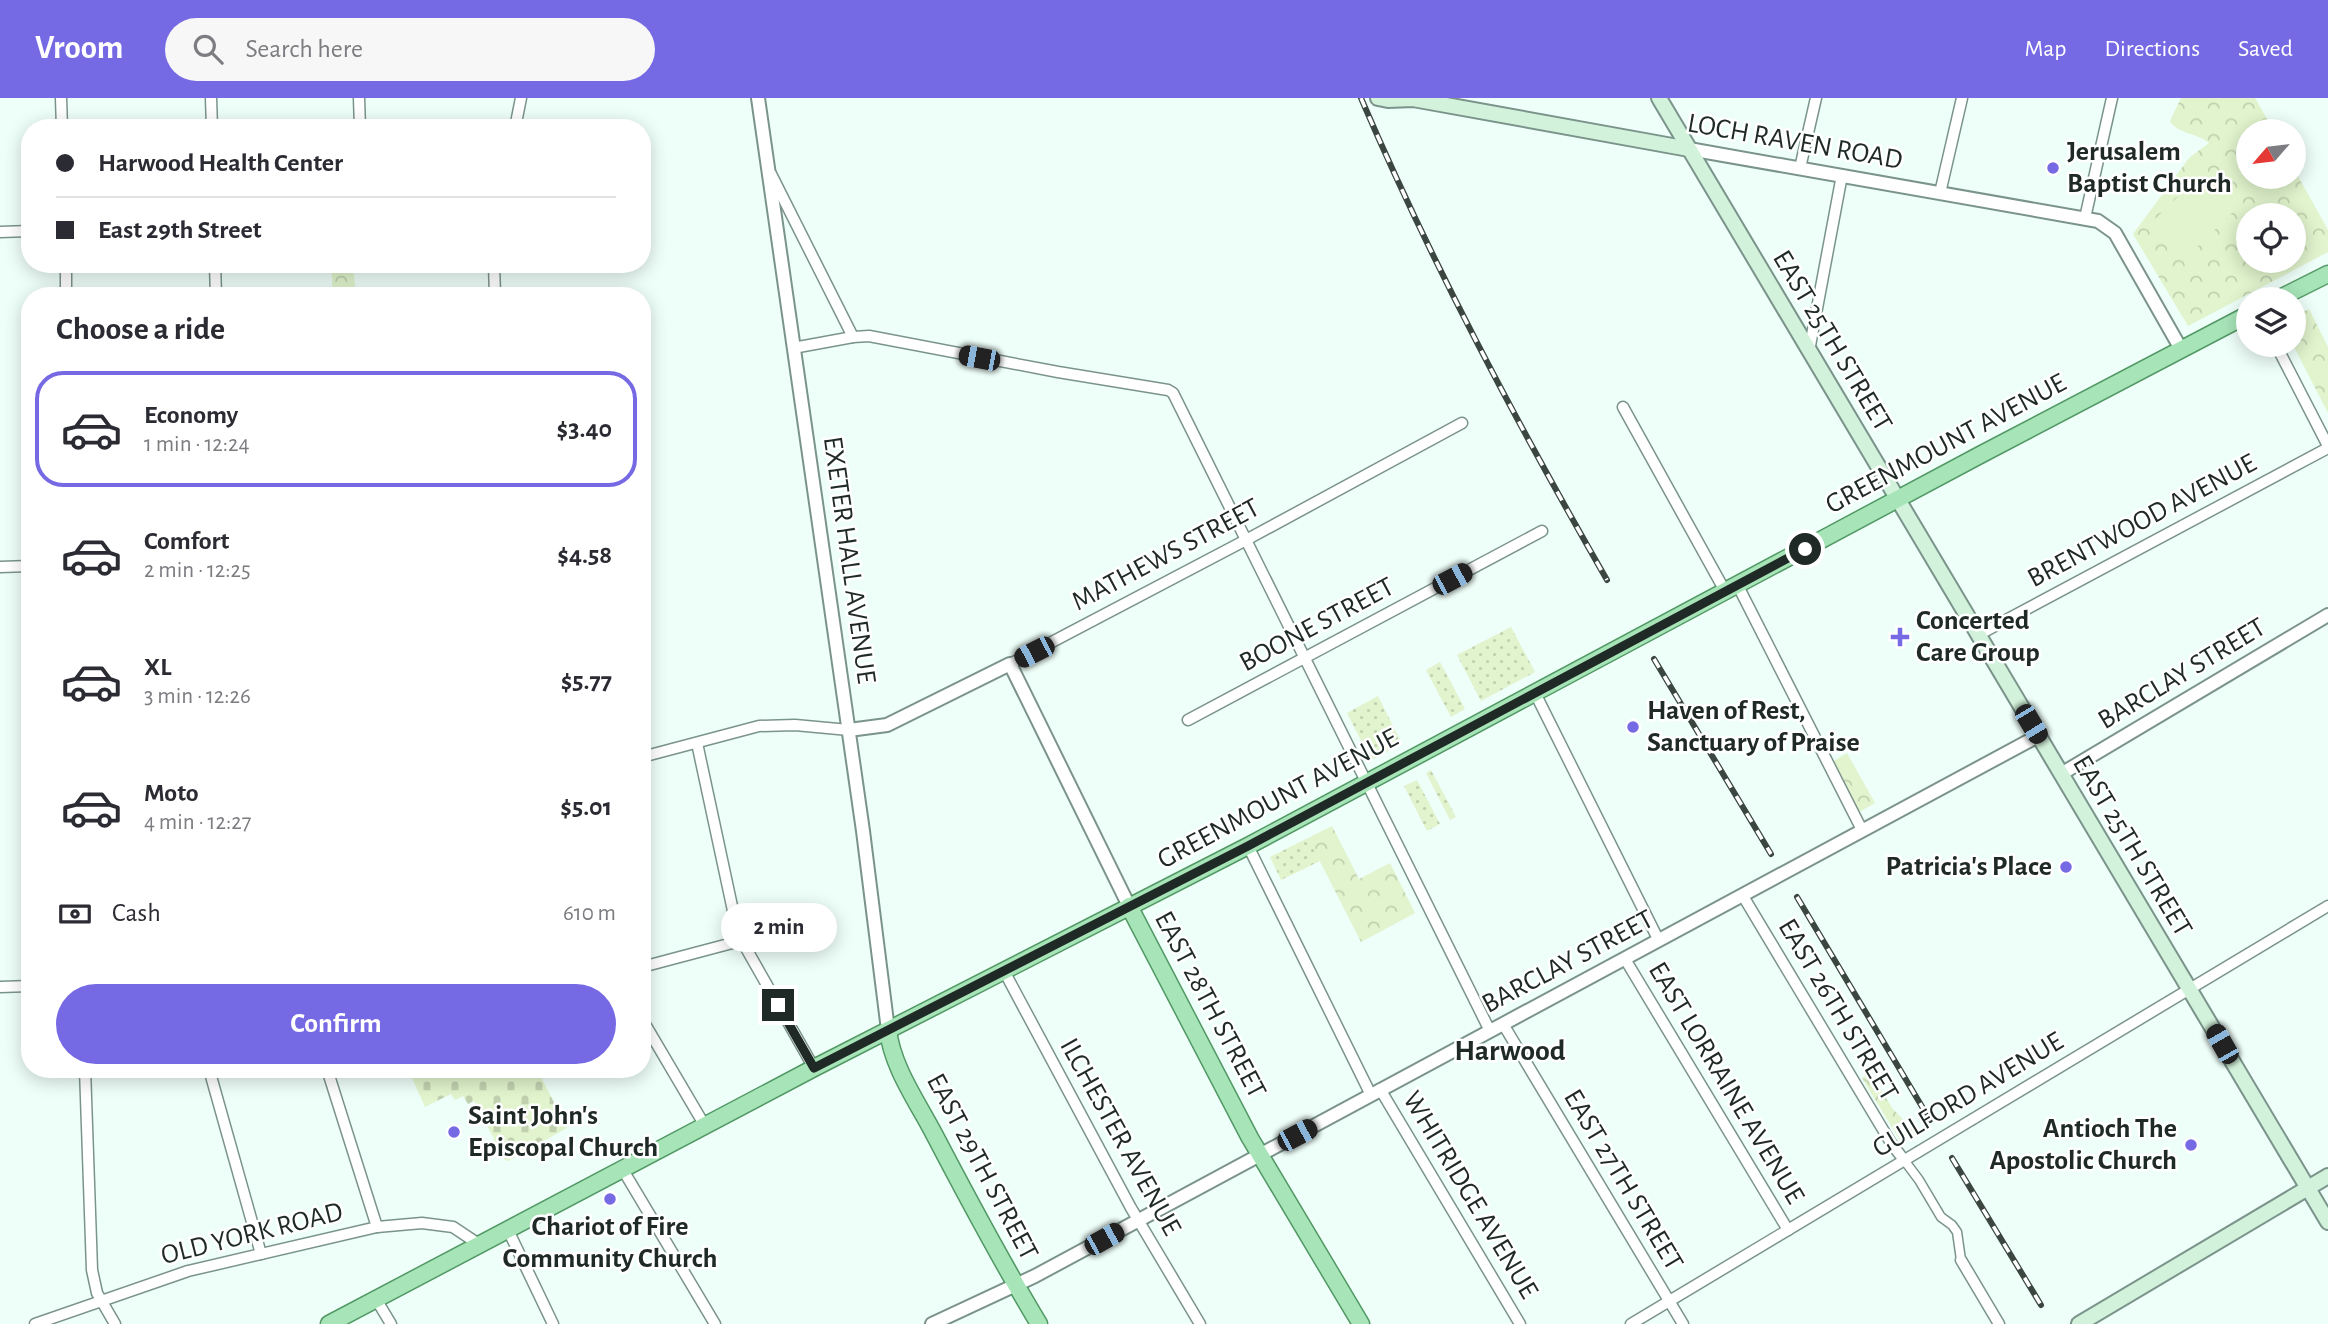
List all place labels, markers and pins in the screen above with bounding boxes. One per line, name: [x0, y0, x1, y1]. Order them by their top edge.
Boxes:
place label: Jerusalem Baptist Church: [2067, 138, 2232, 198]
marker: Jerusalem Baptist Church: [2045, 160, 2061, 176]
place label: Concerted Care Group: [1916, 607, 2040, 667]
marker: Concerted Care Group: [1890, 627, 1910, 647]
place label: Haven of Rest, Sanctuary of Praise: [1647, 697, 1860, 757]
marker: Haven of Rest, Sanctuary of Praise: [1625, 719, 1641, 735]
place label: Patricia's Place: [1886, 853, 2052, 881]
marker: Patricia's Place: [2058, 859, 2074, 875]
place label: Saint John's Episcopal Church: [468, 1102, 658, 1162]
place label: Antioch The Apostolic Church: [1990, 1115, 2177, 1175]
marker: Saint John's Episcopal Church: [446, 1124, 462, 1140]
marker: Antioch The Apostolic Church: [2183, 1137, 2199, 1153]
marker: Chariot of Fire Community Church: [602, 1191, 618, 1207]
place label: Chariot of Fire Community Church: [503, 1213, 717, 1273]

